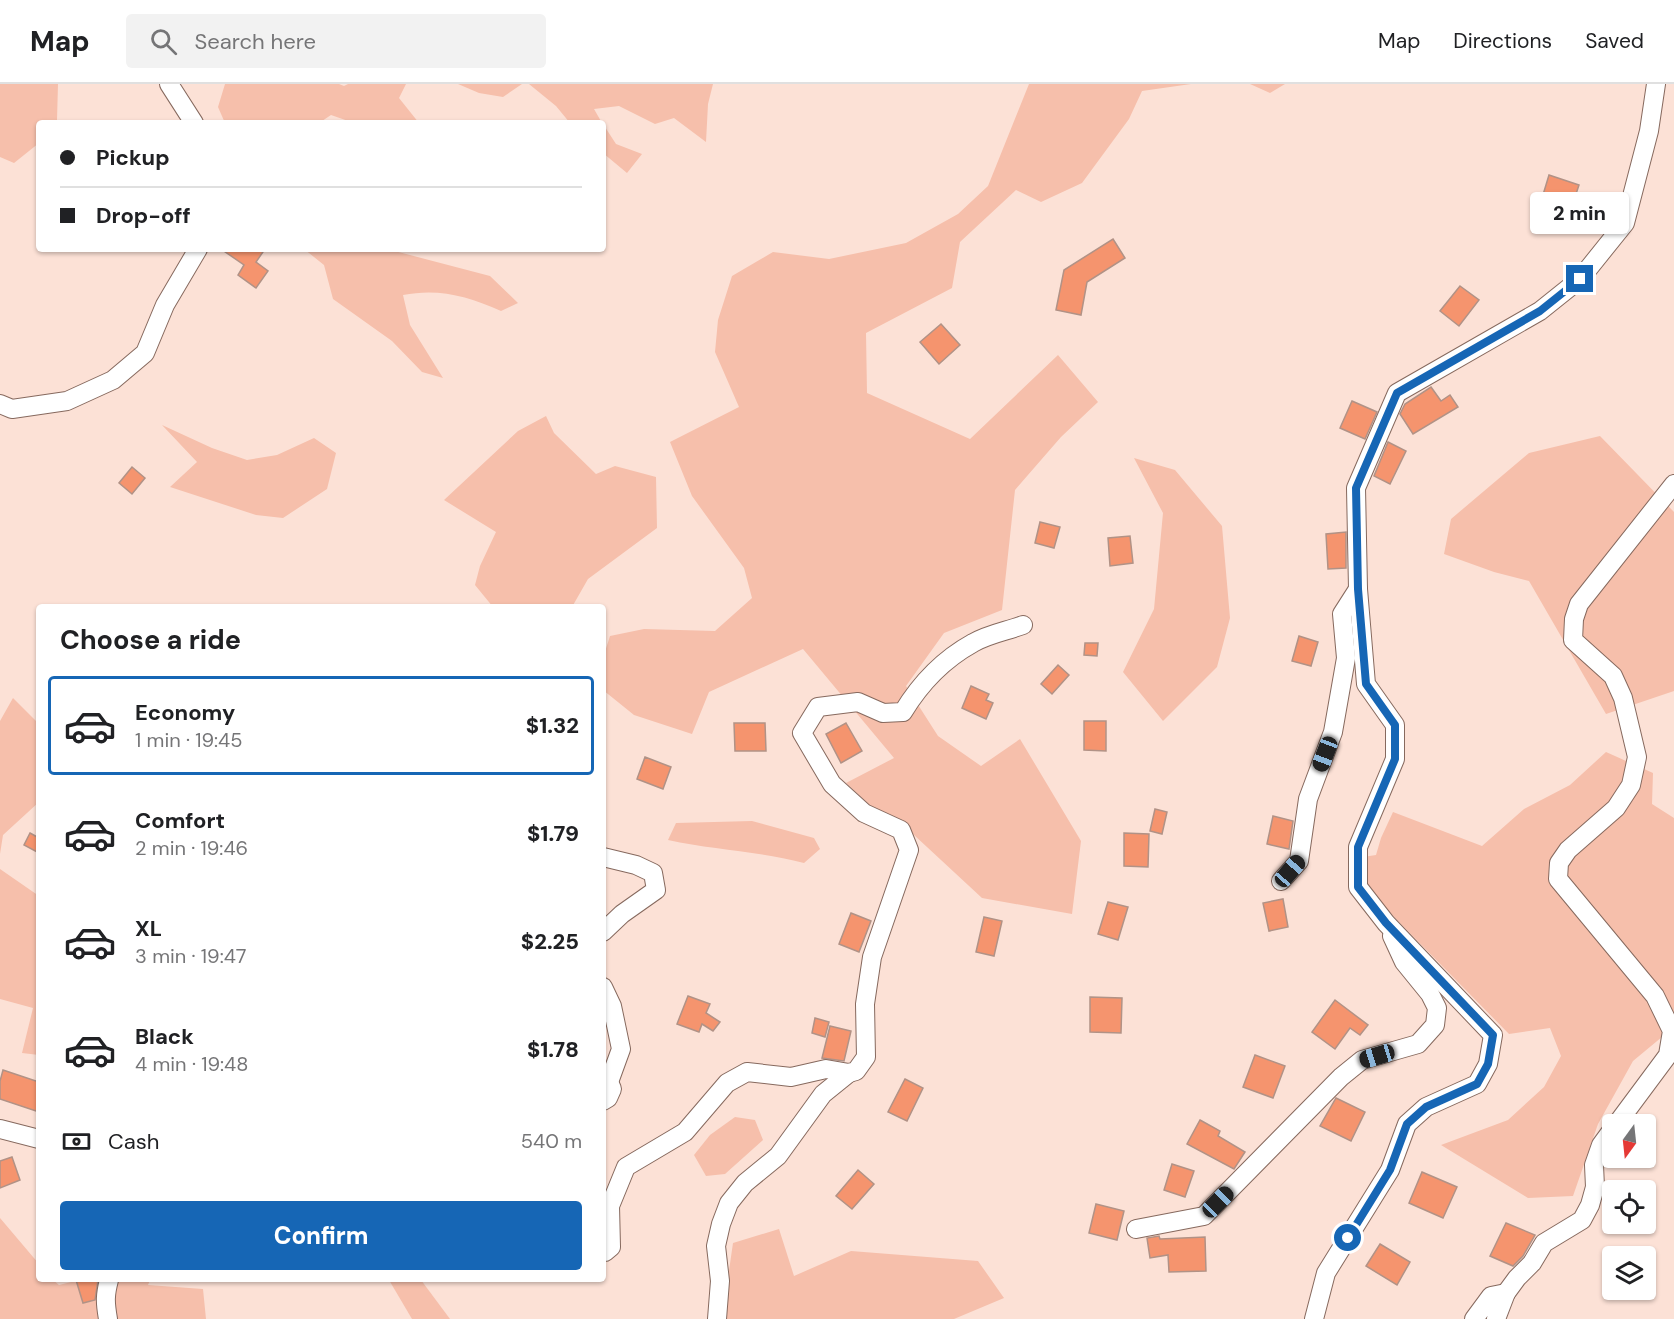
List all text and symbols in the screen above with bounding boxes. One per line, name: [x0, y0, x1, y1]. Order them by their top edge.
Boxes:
search box: [126, 14, 546, 68]
text: Map: [30, 23, 90, 60]
icon: search: [147, 25, 180, 58]
text: Search here: [195, 27, 316, 56]
text: Map: [1378, 27, 1420, 55]
text: Directions: [1453, 27, 1552, 55]
text: Saved: [1585, 27, 1644, 55]
text: Pickup: [96, 143, 170, 172]
callout: 2 min: [1530, 192, 1630, 234]
text: 2 min: [1553, 200, 1606, 226]
text: Drop-off: [96, 201, 191, 230]
route end: [1566, 265, 1593, 292]
text: Choose a ride: [60, 622, 241, 657]
text: Economy: [135, 698, 235, 727]
icon: car: [63, 699, 117, 753]
text: $1.32: [526, 711, 579, 740]
text: 1 min · 19:45: [135, 727, 242, 753]
car: [1310, 734, 1340, 774]
text: Comfort: [135, 806, 225, 835]
icon: car: [63, 807, 117, 861]
text: $1.79: [527, 819, 579, 848]
text: 2 min · 19:46: [135, 835, 248, 861]
car: [1271, 852, 1309, 890]
text: XL: [135, 914, 162, 943]
icon: car: [63, 915, 117, 969]
text: $2.25: [521, 927, 579, 956]
text: 3 min · 19:47: [135, 943, 247, 969]
text: Black: [135, 1022, 194, 1051]
icon: car: [63, 1023, 117, 1077]
text: $1.78: [527, 1035, 579, 1064]
car: [1357, 1042, 1397, 1070]
text: 4 min · 19:48: [135, 1051, 248, 1077]
north arrow: [1602, 1114, 1656, 1168]
map controls: [1602, 1114, 1656, 1300]
icon: cash: [60, 1125, 93, 1158]
text: Cash: [108, 1127, 159, 1156]
text: 540 m: [521, 1128, 582, 1154]
button: locate: [1602, 1180, 1656, 1234]
car: [1199, 1183, 1237, 1221]
button: Confirm: [60, 1201, 582, 1270]
route start: [1334, 1224, 1361, 1251]
button: layers: [1602, 1246, 1656, 1300]

